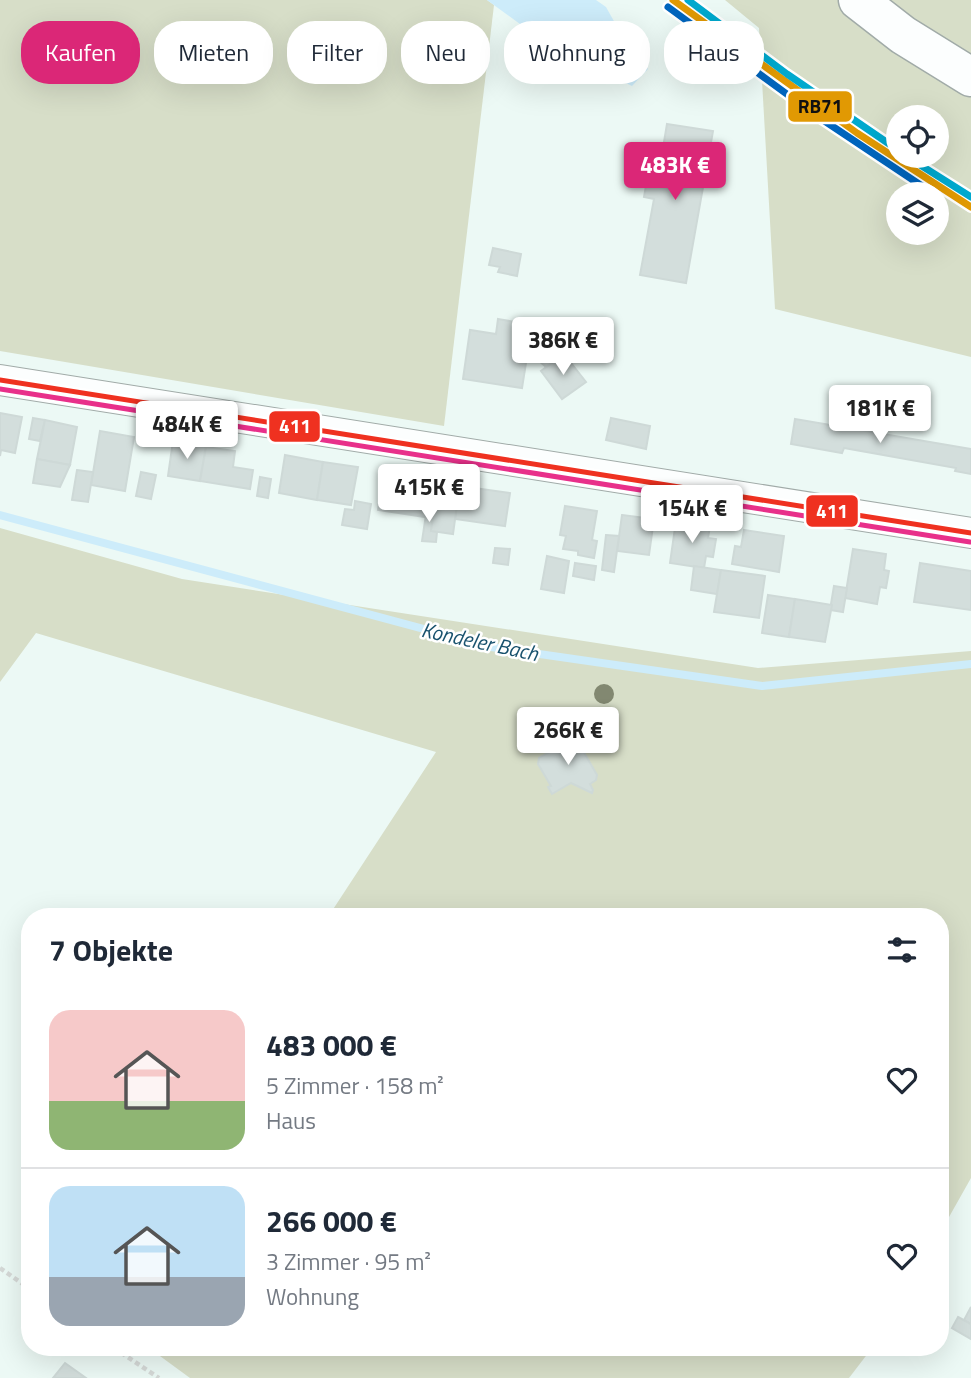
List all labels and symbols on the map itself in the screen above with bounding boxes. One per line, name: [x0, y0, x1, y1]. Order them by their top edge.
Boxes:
line badge: RB71: [787, 90, 853, 123]
text: RB71: [798, 91, 842, 120]
pin: 483K €: [618, 142, 732, 202]
pin: 386K €: [506, 318, 620, 377]
pin: 181K €: [823, 386, 937, 445]
pin: 484K €: [130, 402, 244, 461]
line badge: 411: [268, 410, 321, 443]
text: 411: [279, 411, 311, 440]
pin: 415K €: [372, 464, 486, 524]
pin: 154K €: [635, 486, 749, 545]
line badge: 411: [805, 494, 859, 528]
text: 411: [816, 496, 848, 525]
water label: Kondeler Bach: [419, 613, 542, 669]
pin: 266K €: [511, 708, 625, 767]

